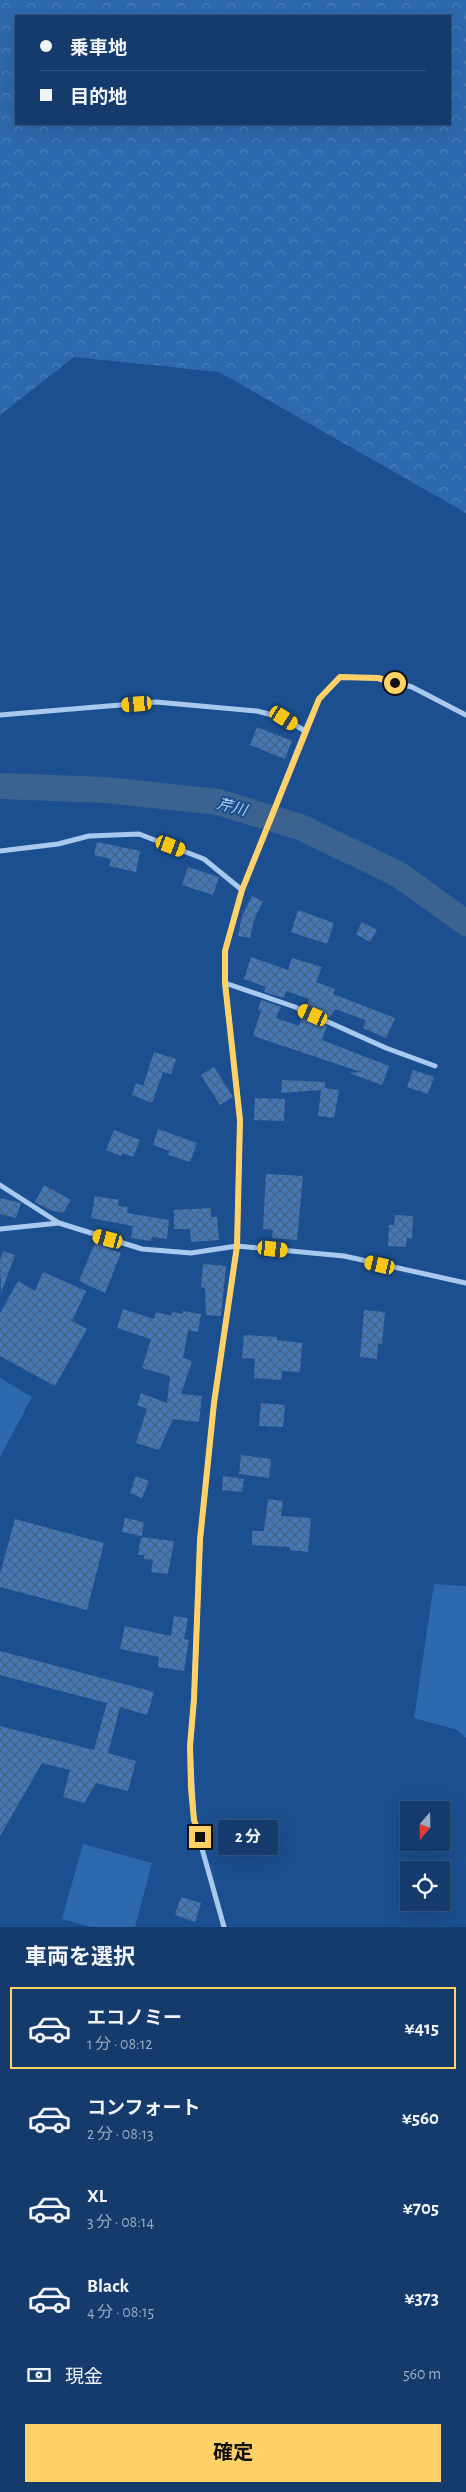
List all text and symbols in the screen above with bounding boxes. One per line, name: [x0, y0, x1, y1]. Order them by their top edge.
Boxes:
text: 乗車地: [70, 39, 127, 58]
text: 目的地: [70, 88, 127, 107]
route start: [384, 672, 406, 694]
car: [121, 695, 152, 713]
car: [267, 704, 300, 732]
water label: 芹川: [215, 795, 250, 819]
car: [154, 834, 187, 858]
car: [296, 1002, 329, 1028]
car: [91, 1228, 124, 1250]
car: [257, 1240, 288, 1258]
car: [363, 1254, 396, 1276]
north arrow: [400, 1801, 450, 1851]
map controls: [400, 1801, 450, 1911]
callout: 2 分: [218, 1820, 278, 1854]
route end: [189, 1826, 211, 1848]
text: 2 分: [235, 1829, 261, 1845]
button: locate: [400, 1861, 450, 1911]
text: 車両を選択: [25, 1946, 135, 1968]
icon: car: [27, 2006, 72, 2051]
text: エコノミー: [87, 2009, 182, 2028]
text: ¥415: [404, 2019, 439, 2038]
text: 1 分 · 08:12: [87, 2036, 153, 2052]
icon: car: [27, 2096, 72, 2141]
text: コンフォート: [87, 2099, 200, 2118]
text: ¥560: [402, 2109, 439, 2128]
text: 2 分 · 08:13: [87, 2126, 154, 2142]
icon: car: [27, 2186, 72, 2231]
text: XL: [87, 2187, 107, 2206]
text: ¥705: [403, 2199, 439, 2218]
text: 3 分 · 08:14: [87, 2214, 154, 2230]
icon: car: [27, 2276, 72, 2321]
text: Black: [87, 2277, 129, 2296]
text: ¥373: [404, 2289, 439, 2308]
text: 4 分 · 08:15: [87, 2304, 154, 2320]
icon: cash: [25, 2361, 53, 2389]
text: 560 m: [403, 2366, 441, 2382]
text: 現金: [65, 2368, 103, 2387]
button: 確定: [25, 2424, 441, 2482]

